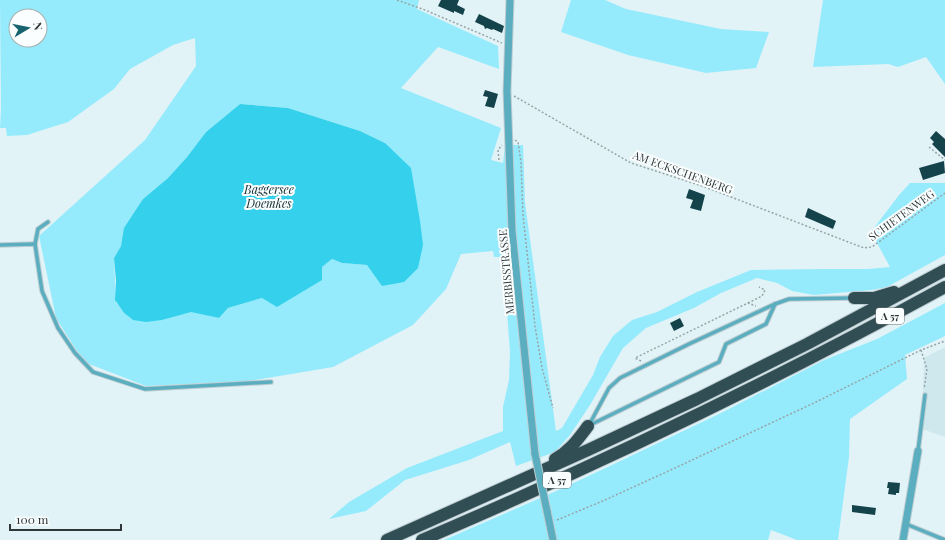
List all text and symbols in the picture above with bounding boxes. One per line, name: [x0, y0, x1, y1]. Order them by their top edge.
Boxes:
north arrow: [8, 8, 48, 48]
text: N: [30, 21, 46, 31]
street label: AM ECKSCHENBERG: [630, 147, 735, 197]
water label: Baggersee Doemkes: [243, 181, 294, 211]
street label: SCHIETENWEG: [865, 186, 937, 244]
street label: MERBISSTRASSE: [495, 229, 517, 315]
road number: A 57: [876, 308, 904, 324]
road number: A 57: [543, 472, 571, 488]
scale bar: [10, 506, 121, 532]
text: 100 m: [16, 511, 49, 527]

